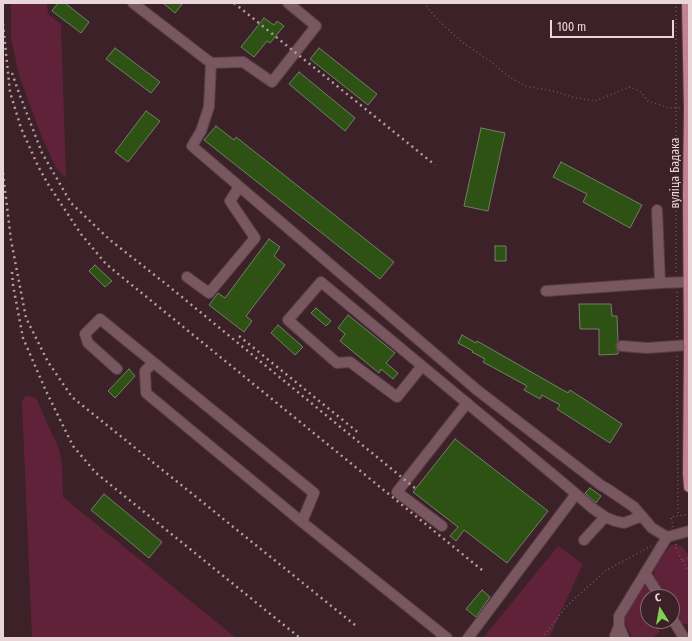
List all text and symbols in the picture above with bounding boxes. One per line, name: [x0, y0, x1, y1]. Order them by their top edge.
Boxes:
scale bar: [552, 12, 676, 38]
text: 100 m: [557, 20, 586, 34]
street label: вуліца Бадака: [669, 138, 683, 208]
north arrow: [640, 589, 680, 629]
text: С: [654, 591, 662, 605]

